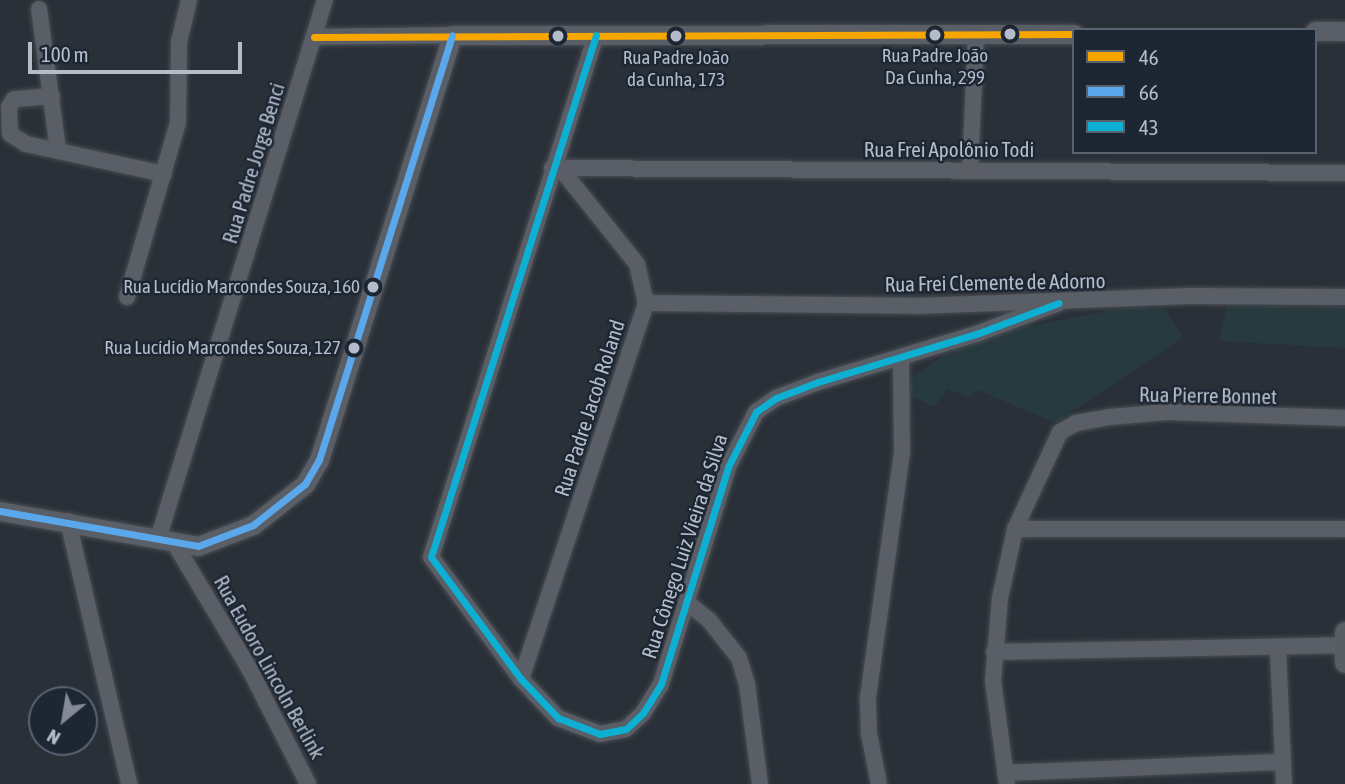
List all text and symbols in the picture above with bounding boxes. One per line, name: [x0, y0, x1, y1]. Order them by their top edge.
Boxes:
unlabelled marker: [1003, 27, 1017, 41]
scale bar: [32, 28, 245, 72]
marker: Rua Padre João Da Cunha, 299: [928, 28, 942, 42]
legend: [1072, 28, 1317, 154]
unlabelled marker: [551, 29, 565, 43]
marker: Rua Padre João da Cunha, 173: [669, 29, 683, 43]
text: 100 m: [41, 42, 89, 66]
place label: Rua Padre João Da Cunha, 299: [882, 45, 988, 89]
text: 46: [1139, 45, 1159, 69]
place label: Rua Padre João da Cunha, 173: [623, 47, 729, 91]
street label: Rua Padre Jorge Benci: [217, 79, 289, 247]
text: 66: [1139, 80, 1159, 104]
text: 43: [1139, 115, 1159, 139]
street label: Rua Frei Apolônio Todi: [864, 136, 1034, 162]
street label: Rua Frei Clemente de Adorno: [884, 267, 1106, 297]
place label: Rua Lucídio Marcondes Souza, 160: [123, 276, 360, 298]
marker: Rua Lucídio Marcondes Souza, 160: [366, 280, 380, 294]
street label: Rua Padre Jacob Roland: [549, 316, 629, 500]
place label: Rua Lucídio Marcondes Souza, 127: [104, 337, 341, 359]
marker: Rua Lucídio Marcondes Souza, 127: [347, 341, 361, 355]
street label: Rua Pierre Bonnet: [1139, 381, 1277, 409]
street label: Rua Cônego Luiz Vieira da Silva: [636, 430, 732, 662]
street label: Rua Eudoro Lincoln Berlink: [209, 571, 331, 763]
north arrow: [28, 686, 98, 756]
text: N: [43, 725, 64, 750]

